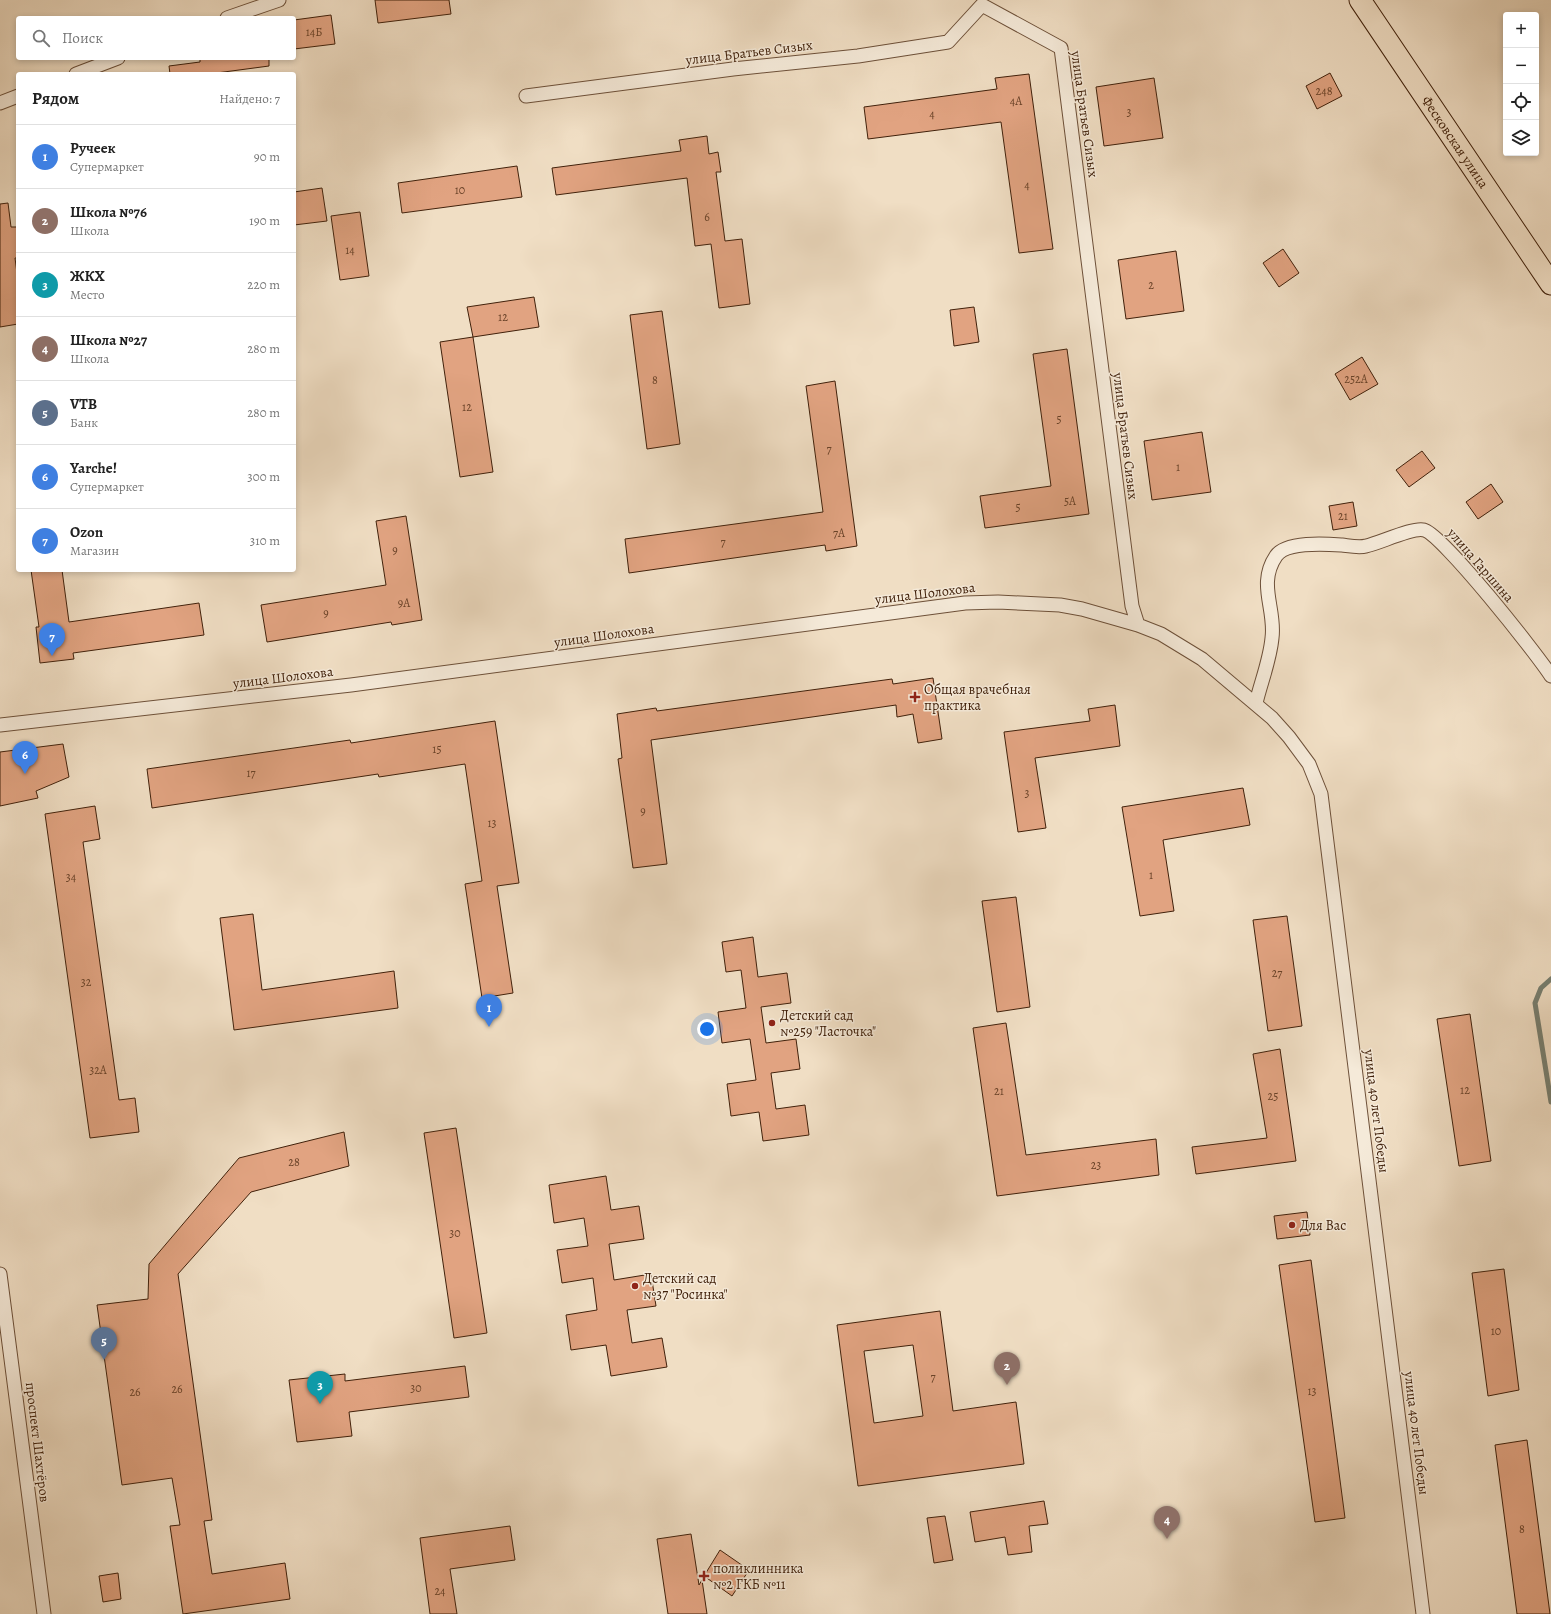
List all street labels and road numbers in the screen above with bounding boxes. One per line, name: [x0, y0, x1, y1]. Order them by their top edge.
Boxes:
street label: улица Братьев Сизых: [684, 35, 814, 70]
street label: улица Братьев Сизых: [1066, 49, 1103, 179]
street label: Фесковская улица: [1417, 92, 1493, 193]
street label: улица Братьев Сизых: [1108, 371, 1143, 501]
street label: улица Гаршина: [1442, 523, 1519, 607]
street label: улица Шолохова: [873, 578, 977, 609]
street label: улица Шолохова: [552, 619, 656, 652]
street label: улица Шолохова: [231, 662, 335, 693]
street label: улица 40 лет Победы: [1359, 1047, 1393, 1174]
street label: улица 40 лет Победы: [1399, 1369, 1433, 1496]
street label: проспект Шахтёров: [21, 1381, 54, 1503]

